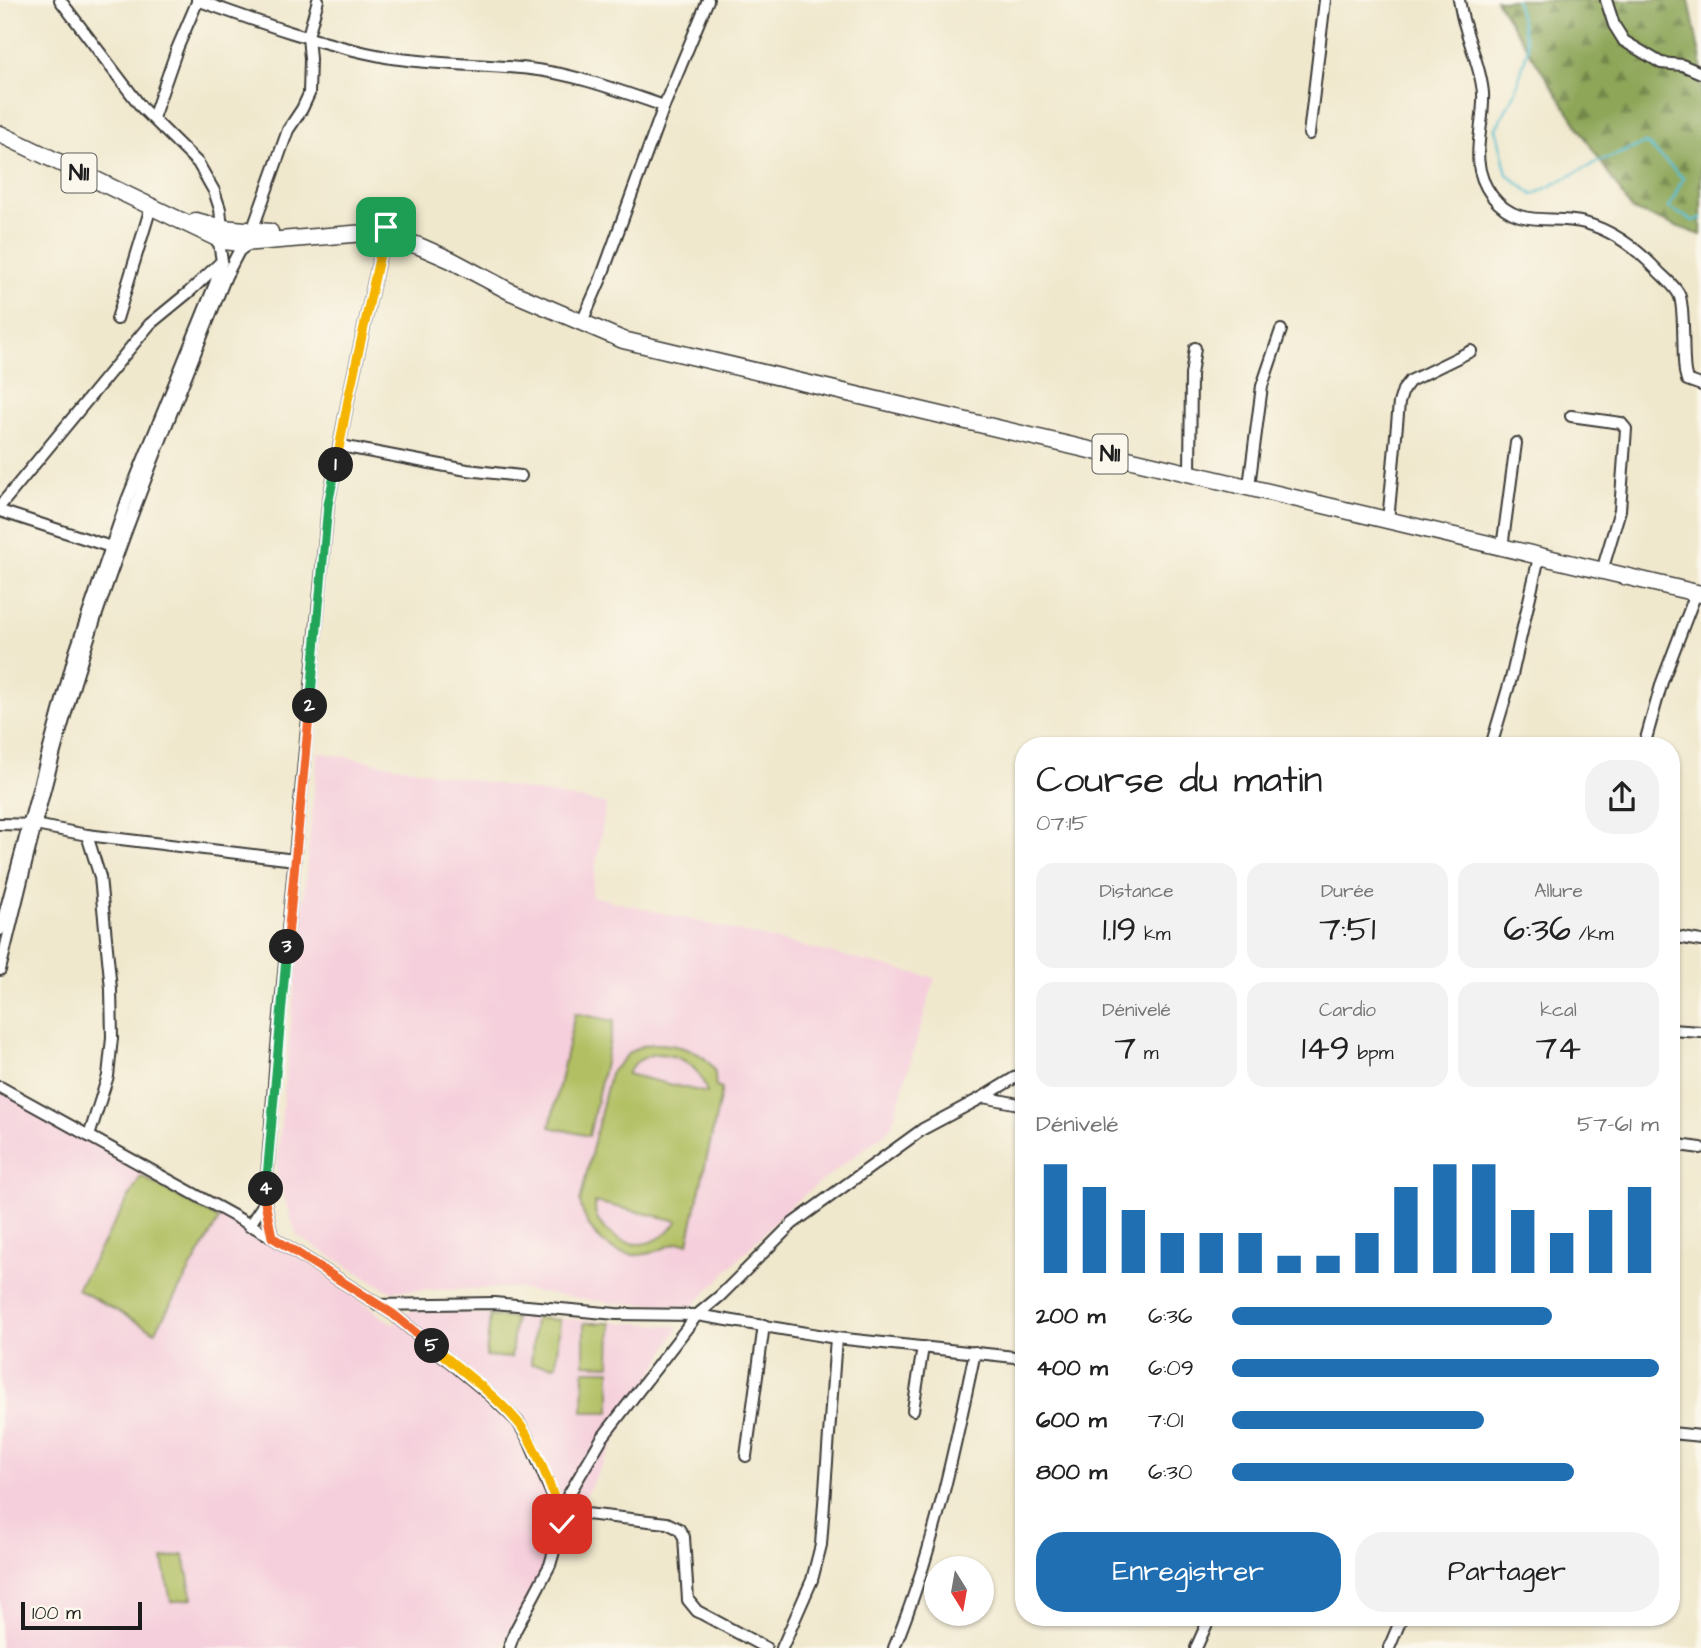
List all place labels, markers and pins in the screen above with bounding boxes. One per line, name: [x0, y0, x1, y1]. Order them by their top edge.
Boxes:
pin: [356, 197, 416, 257]
pin: 1: [318, 448, 354, 482]
pin: 2: [292, 688, 328, 724]
pin: 3: [270, 930, 304, 964]
pin: 4: [248, 1172, 284, 1206]
pin: 5: [414, 1328, 450, 1364]
pin: [532, 1494, 592, 1554]

